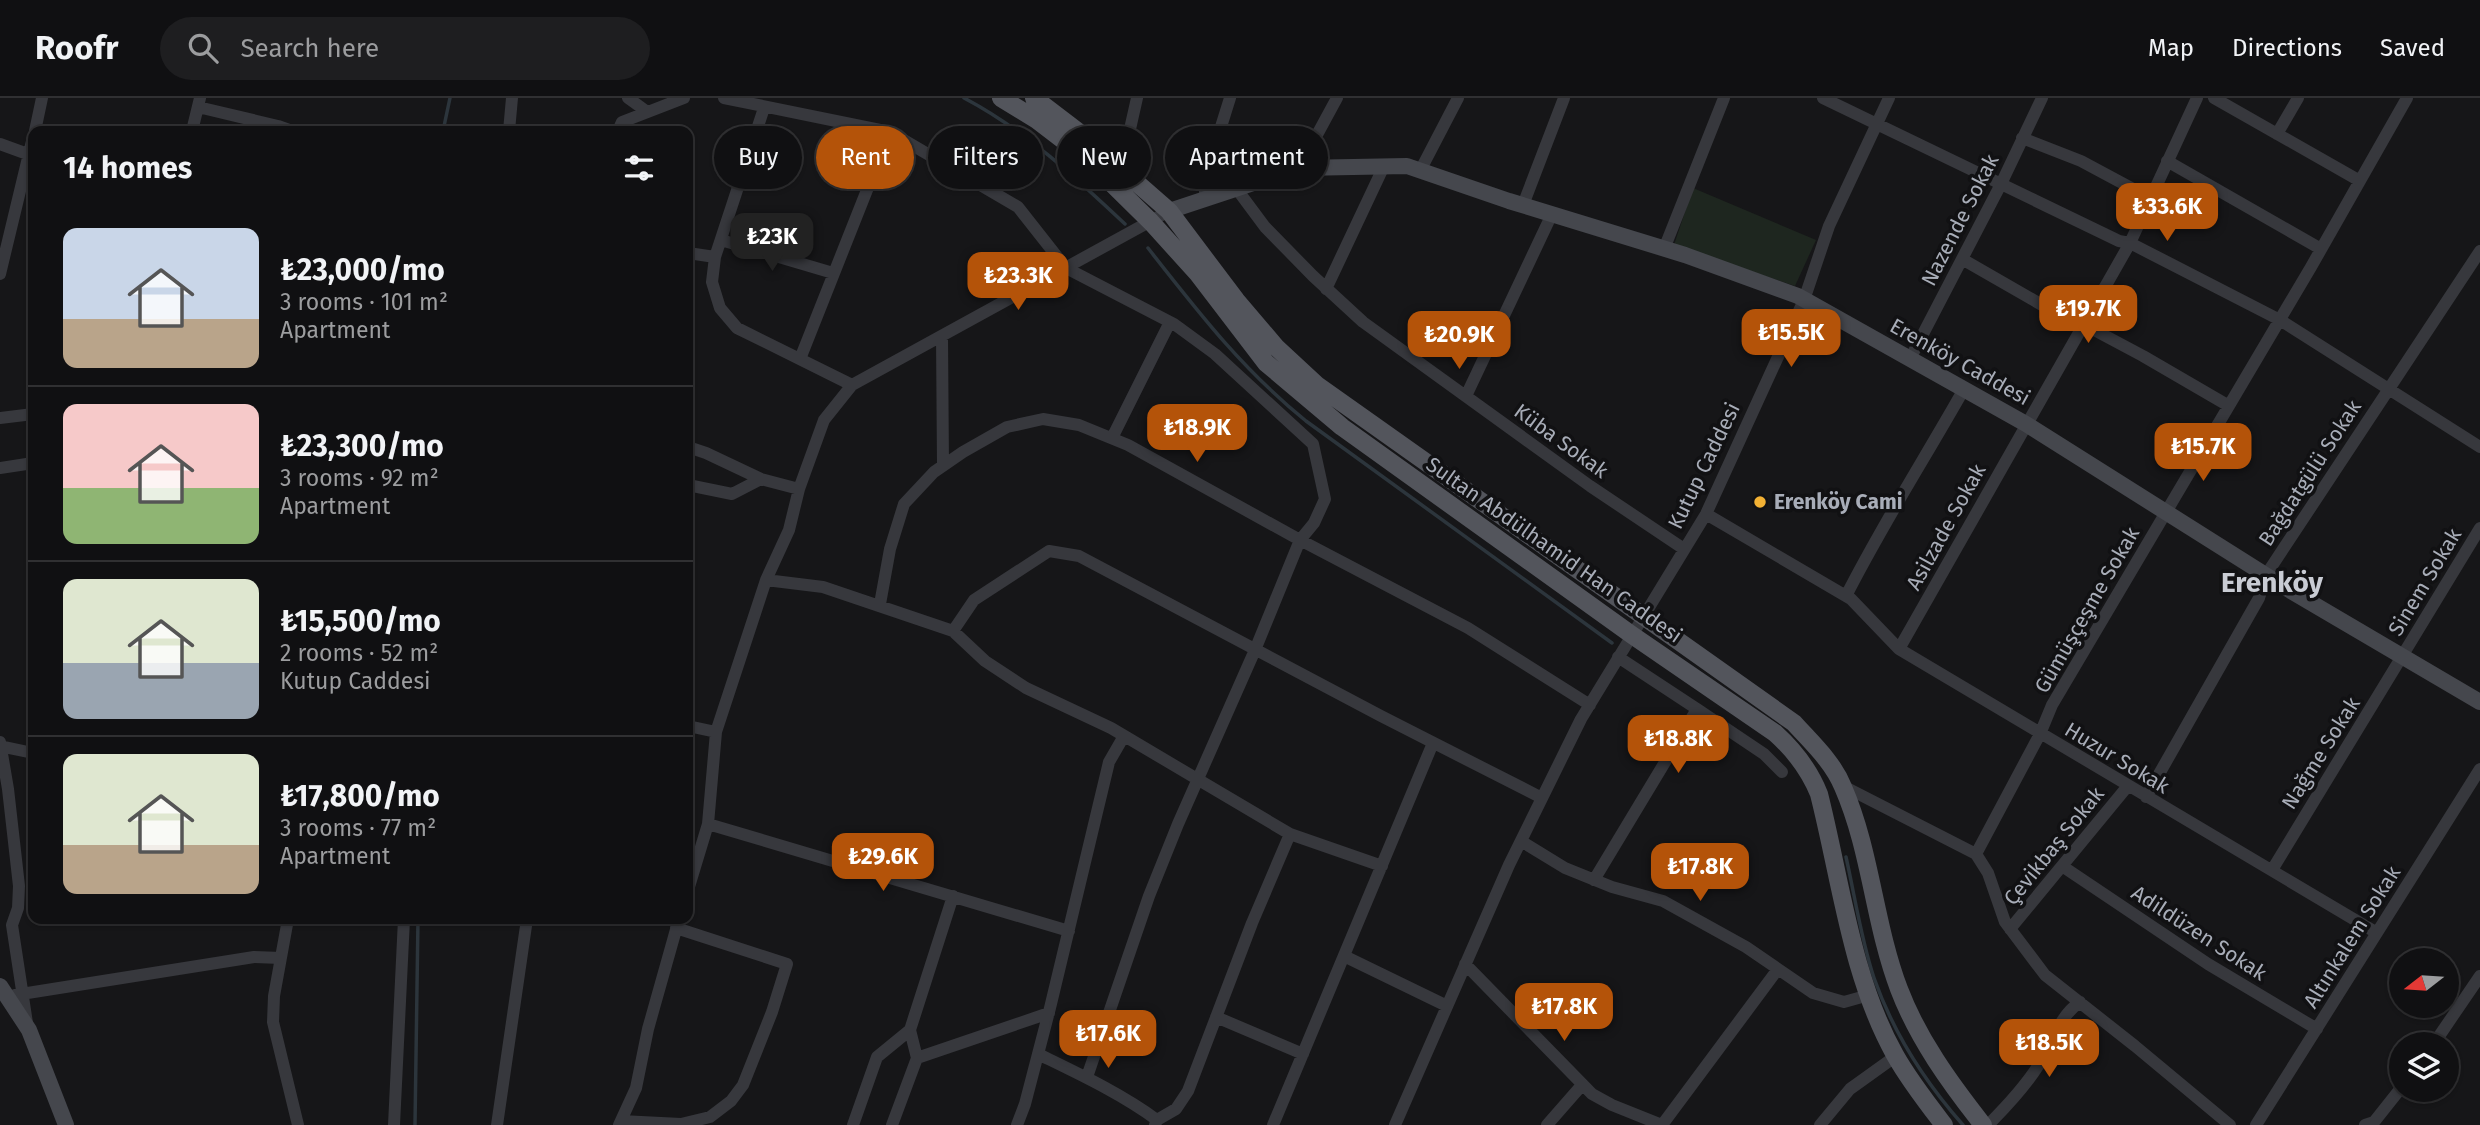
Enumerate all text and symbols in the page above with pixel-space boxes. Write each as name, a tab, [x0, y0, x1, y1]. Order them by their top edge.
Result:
search box	[160, 17, 650, 80]
text: Roofr	[35, 28, 118, 68]
icon: search	[184, 29, 222, 67]
text: Search here	[240, 33, 379, 64]
text: Map	[2148, 34, 2194, 62]
text: Directions	[2232, 34, 2342, 62]
text: Saved	[2380, 34, 2445, 62]
chip: Buy	[714, 126, 802, 189]
chip: Rent	[816, 126, 914, 189]
chip: Filters	[928, 126, 1043, 189]
chip: New	[1057, 126, 1151, 189]
chip: Apartment	[1165, 126, 1328, 189]
icon: filters	[620, 149, 658, 187]
text: 14 homes	[63, 150, 192, 186]
street label: Nazende Sokak	[1916, 150, 2004, 290]
pin: ₺33.6K	[2110, 184, 2224, 243]
text: ₺33.6K	[2132, 192, 2202, 220]
pin: ₺23K	[731, 214, 813, 273]
text: ₺23K	[746, 222, 798, 250]
text: ₺23,000/mo	[280, 252, 445, 288]
pin: ₺23.3K	[961, 252, 1075, 312]
icon: home	[119, 256, 203, 340]
text: ₺23.3K	[983, 261, 1053, 289]
pin: ₺19.7K	[2031, 286, 2145, 345]
text: 3 rooms · 101 m²	[280, 288, 448, 316]
text: ₺19.7K	[2055, 294, 2121, 322]
pin: ₺15.5K	[1734, 310, 1848, 369]
pin: ₺20.9K	[1402, 312, 1516, 371]
street label: Erenköy Caddesi	[1885, 313, 2035, 411]
text: Apartment	[280, 316, 390, 344]
text: ₺15.5K	[1758, 318, 1824, 346]
text: ₺20.9K	[1424, 320, 1494, 348]
street label: Bağdatgülü Sokak	[2253, 395, 2367, 551]
street label: Küba Sokak	[1509, 398, 1613, 484]
street label: Kutup Caddesi	[1662, 399, 1746, 533]
pin: ₺18.9K	[1140, 404, 1254, 464]
text: ₺18.9K	[1163, 413, 1231, 441]
pin: ₺15.7K	[2146, 424, 2260, 483]
text: ₺23,300/mo	[280, 428, 444, 464]
icon: home	[119, 432, 203, 516]
text: ₺15.7K	[2170, 432, 2236, 460]
street label: Sultan Abdülhamid Han Caddesi	[1421, 451, 1687, 649]
street label: Asilzade Sokak	[1901, 459, 1991, 595]
text: 3 rooms · 92 m²	[280, 464, 439, 492]
place label: Erenköy Cami	[1774, 489, 1903, 515]
text: Apartment	[280, 492, 390, 520]
marker: Erenköy Cami	[1752, 494, 1768, 510]
street label: Gümüşçeşme Sokak	[2029, 522, 2145, 698]
street label: Sinem Sokak	[2383, 523, 2467, 641]
district label: Erenköy	[2221, 566, 2324, 599]
text: ₺15,500/mo	[280, 603, 441, 639]
icon: home	[119, 607, 203, 691]
text: 2 rooms · 52 m²	[280, 639, 438, 667]
text: Kutup Caddesi	[280, 667, 431, 695]
street label: Nağme Sokak	[2276, 692, 2366, 814]
pin: ₺18.8K	[1621, 716, 1735, 775]
street label: Huzur Sokak	[2060, 717, 2174, 800]
text: ₺18.8K	[1644, 724, 1712, 752]
text: ₺17,800/mo	[280, 778, 440, 814]
street label: Çevikbaş Sokak	[1998, 781, 2110, 910]
icon: home	[119, 782, 203, 866]
text: 3 rooms · 77 m²	[280, 814, 436, 842]
pin: ₺29.6K	[826, 834, 940, 893]
text: Apartment	[280, 842, 390, 870]
text: ₺29.6K	[848, 842, 918, 870]
pin: ₺17.8K	[1643, 844, 1757, 903]
text: ₺17.8K	[1667, 852, 1733, 880]
street label: Altınkalem Sokak	[2298, 861, 2406, 1013]
street label: Adildüzen Sokak	[2126, 880, 2272, 987]
north arrow	[2389, 948, 2459, 1018]
map controls	[2389, 948, 2459, 1102]
pin: ₺17.8K	[1507, 984, 1621, 1043]
text: ₺17.8K	[1531, 992, 1597, 1020]
pin: ₺17.6K	[1051, 1010, 1165, 1070]
text: ₺17.6K	[1075, 1019, 1141, 1047]
pin: ₺18.5K	[1992, 1020, 2106, 1079]
text: ₺18.5K	[2015, 1028, 2083, 1056]
button: layers	[2389, 1032, 2459, 1102]

